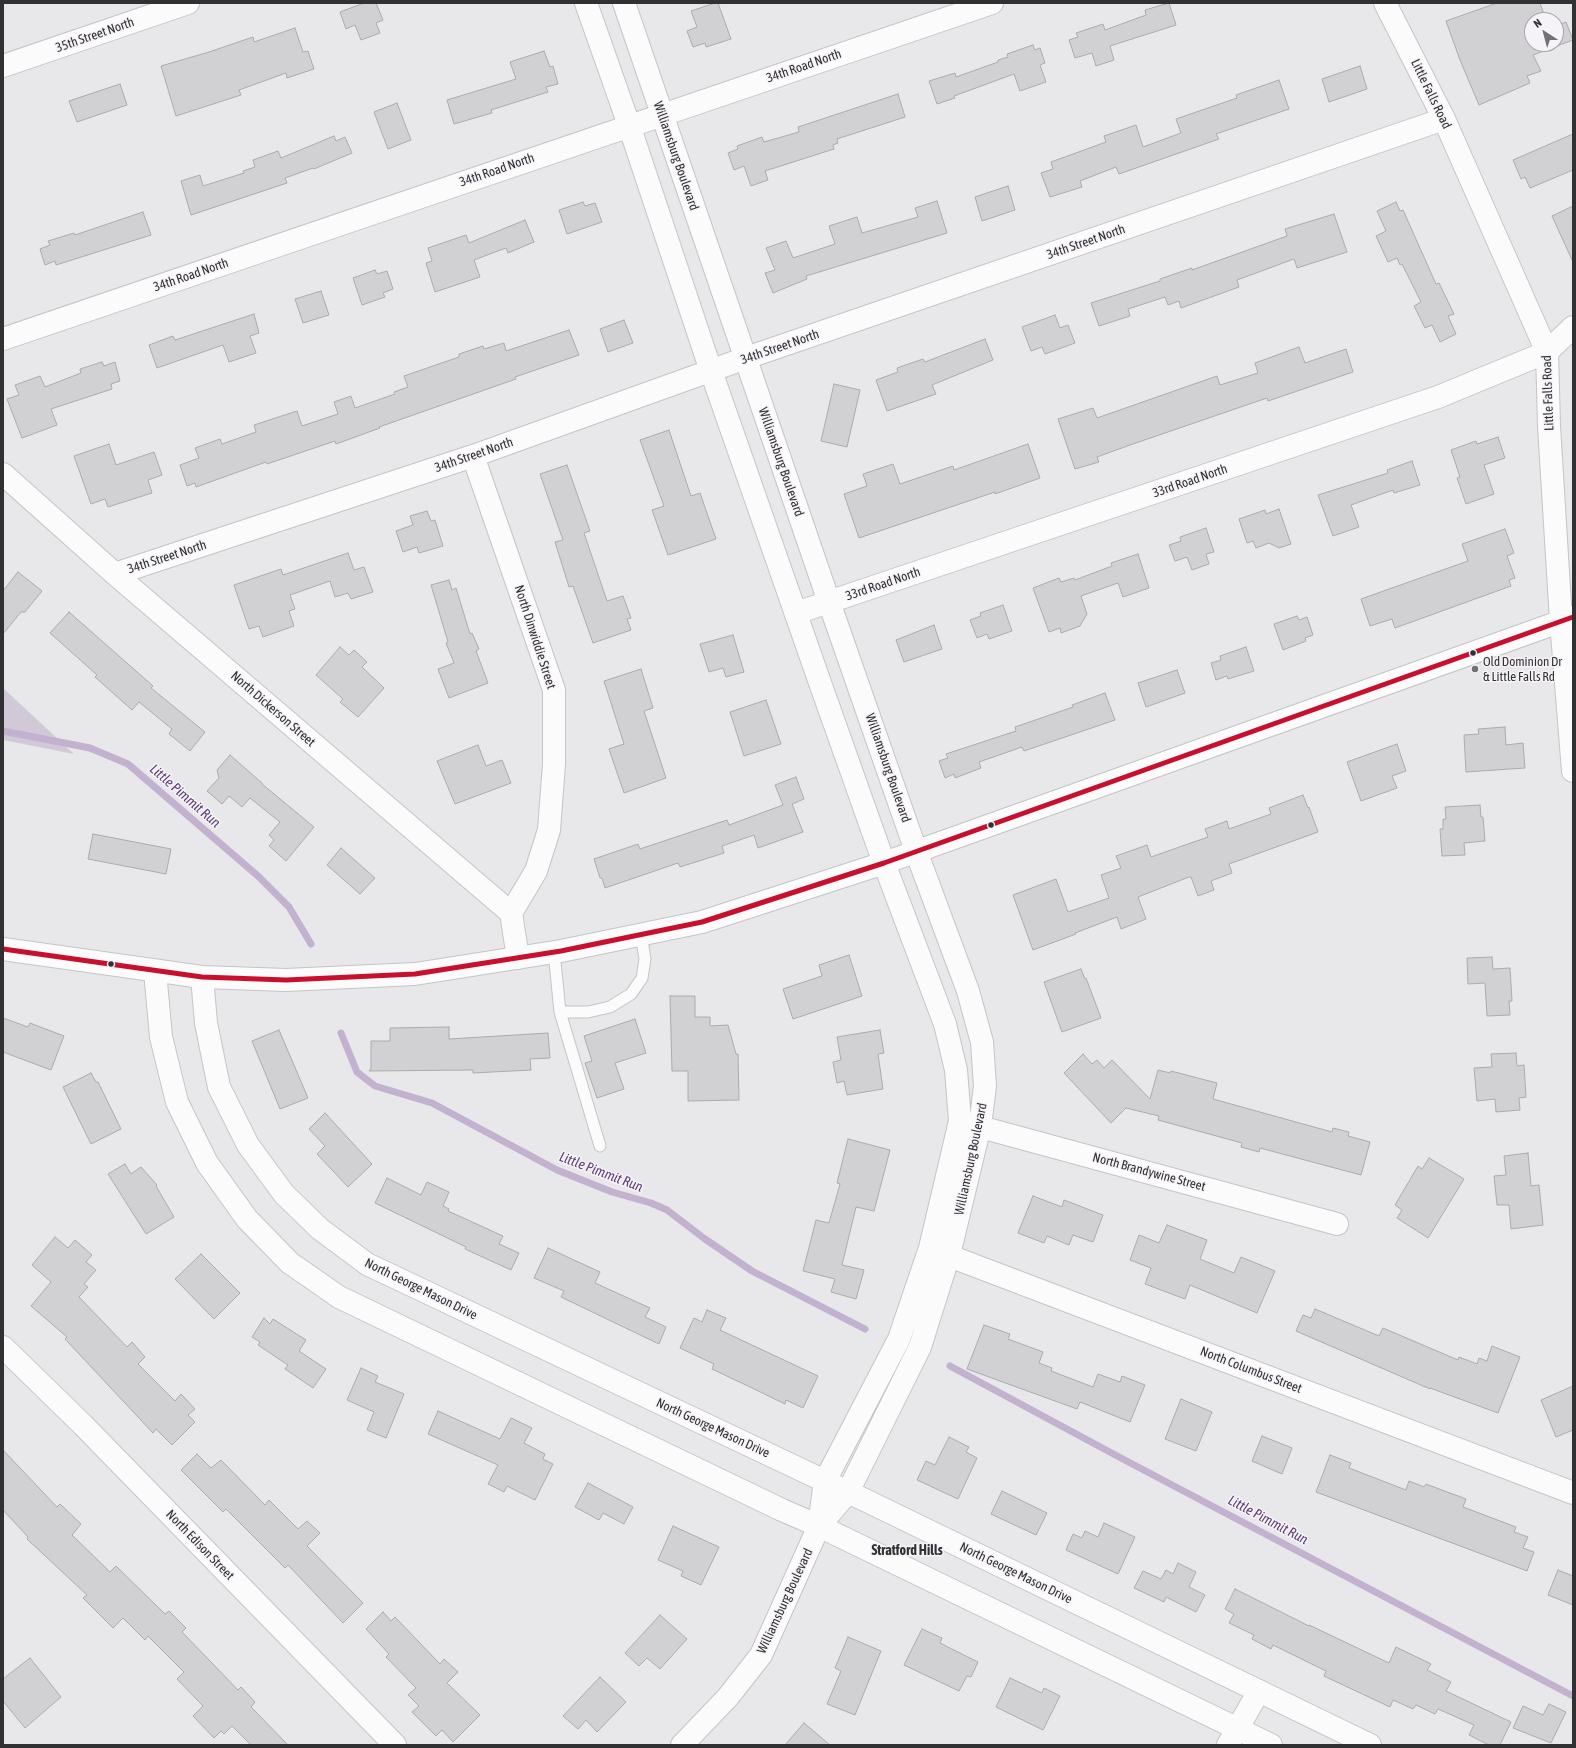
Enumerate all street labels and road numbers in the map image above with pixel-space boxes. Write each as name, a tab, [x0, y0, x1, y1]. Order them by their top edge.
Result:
street label: 35th Street North	[54, 14, 136, 56]
street label: 34th Road North	[764, 46, 844, 86]
street label: Little Falls Road	[1407, 57, 1455, 131]
street label: Williamsburg Boulevard	[650, 99, 702, 213]
street label: 34th Road North	[457, 150, 537, 190]
street label: 34th Street North	[1045, 221, 1127, 263]
street label: 34th Road North	[151, 255, 231, 295]
street label: 34th Street North	[739, 326, 821, 368]
street label: Little Falls Road	[1539, 355, 1557, 431]
street label: Williamsburg Boulevard	[755, 405, 807, 519]
street label: 34th Street North	[433, 434, 515, 476]
street label: 33rd Road North	[1151, 461, 1229, 501]
street label: 34th Street North	[126, 537, 208, 577]
street label: 33rd Road North	[844, 564, 922, 604]
street label: North Dinwiddie Street	[511, 583, 559, 691]
street label: North Dickerson Street	[228, 668, 318, 750]
street label: Williamsburg Boulevard	[862, 711, 914, 825]
street label: Williamsburg Boulevard	[951, 1101, 991, 1217]
street label: North Brandywine Street	[1091, 1149, 1207, 1195]
street label: North George Mason Drive	[362, 1255, 480, 1323]
street label: North Columbus Street	[1198, 1343, 1304, 1397]
street label: North George Mason Drive	[654, 1395, 772, 1461]
street label: North Edison Street	[163, 1507, 237, 1583]
street label: North George Mason Drive	[957, 1539, 1075, 1607]
street label: Williamsburg Boulevard	[754, 1546, 816, 1656]

